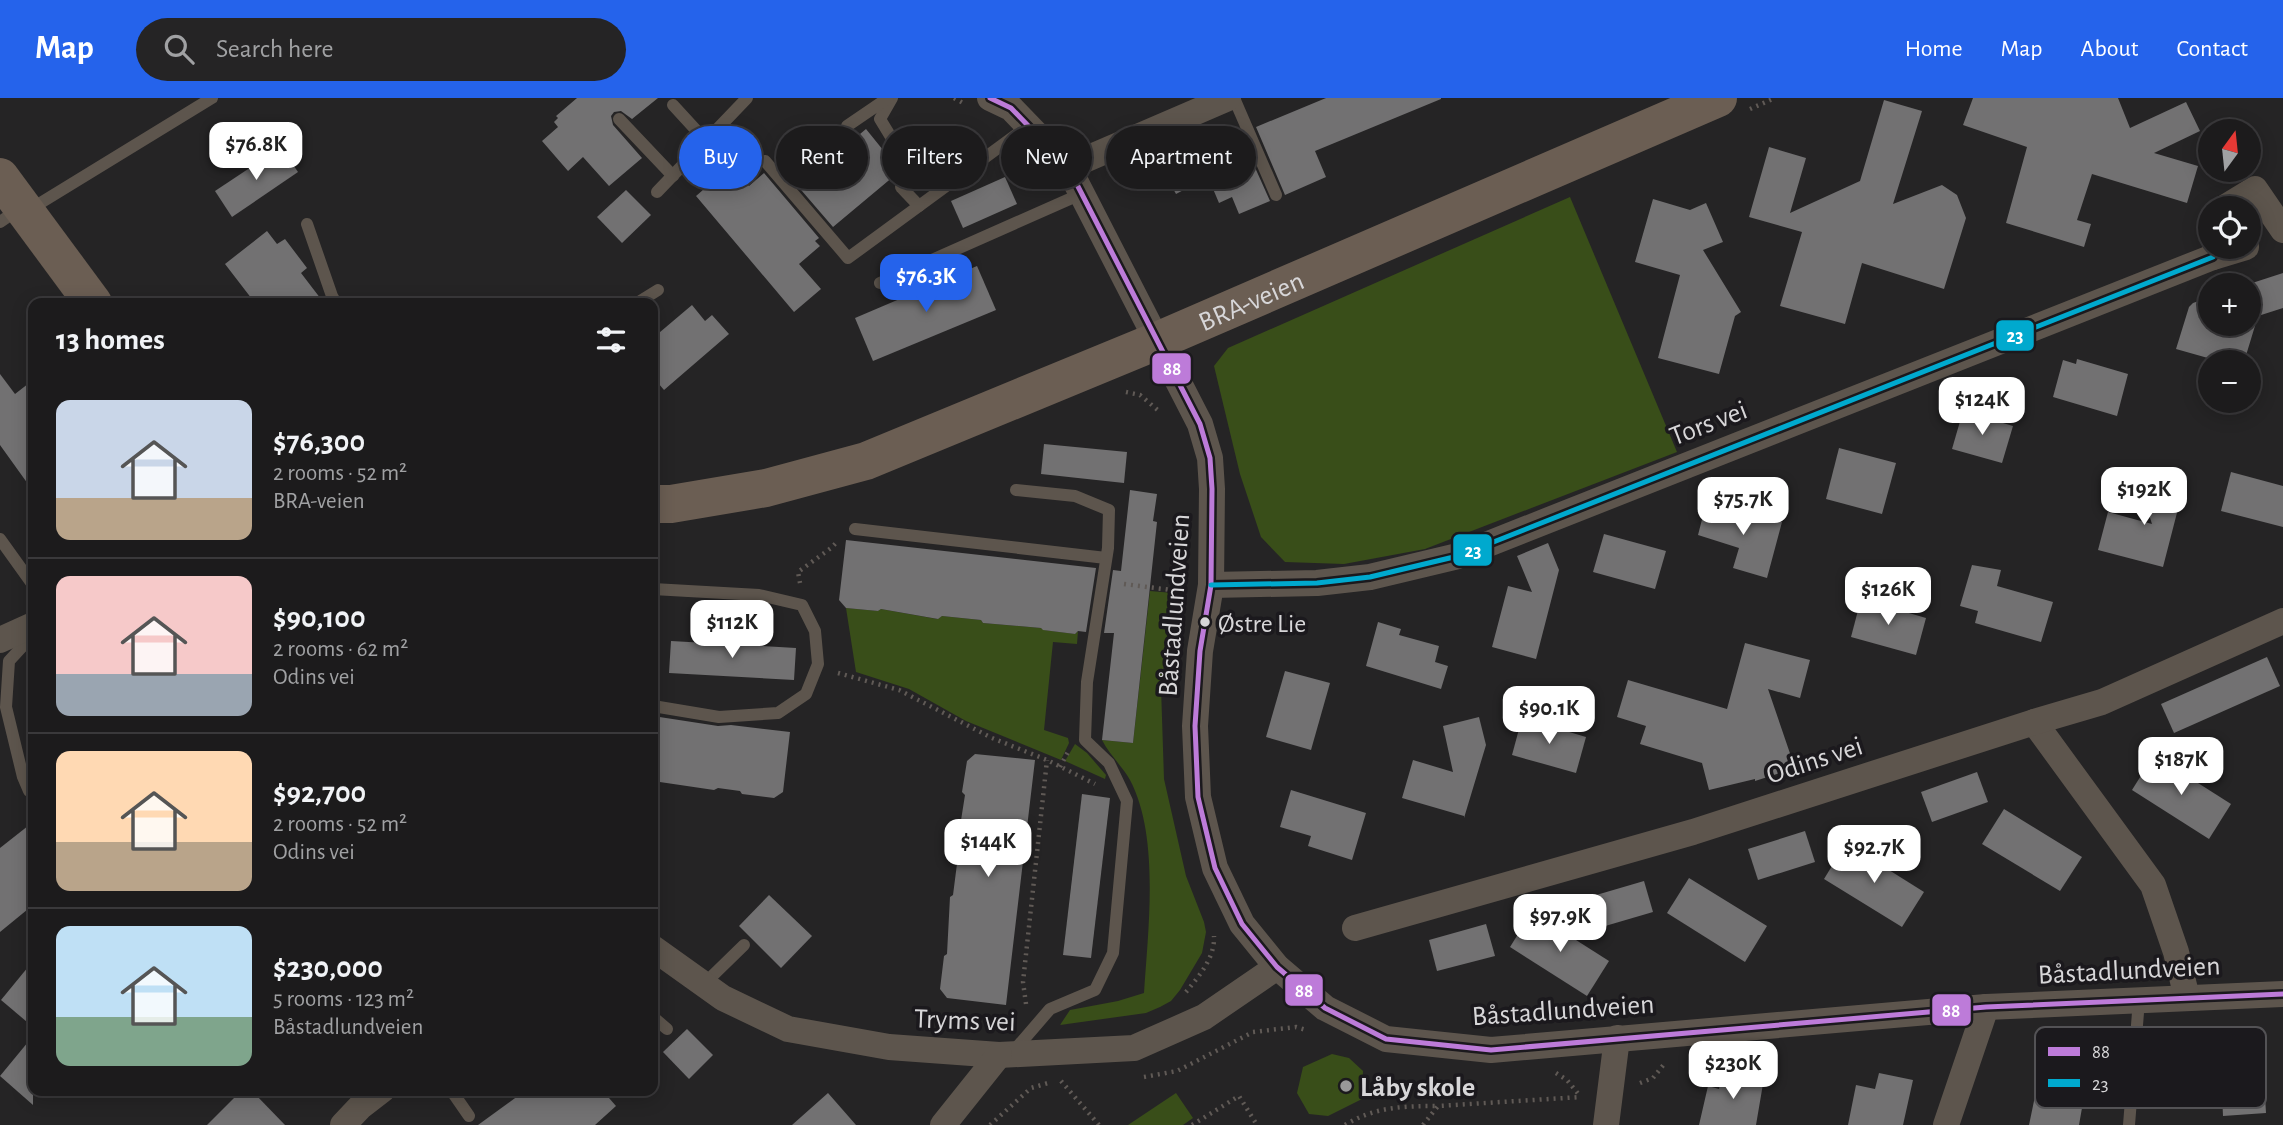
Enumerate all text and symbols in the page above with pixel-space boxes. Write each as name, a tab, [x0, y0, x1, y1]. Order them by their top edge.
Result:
search box	[136, 18, 626, 81]
icon: search	[160, 30, 198, 68]
text: Map	[35, 32, 94, 65]
text: Search here	[216, 36, 334, 62]
text: Home	[1905, 37, 1963, 61]
text: Map	[2001, 37, 2043, 61]
text: About	[2081, 37, 2138, 61]
text: Contact	[2176, 37, 2248, 61]
north arrow	[2198, 119, 2261, 182]
map controls	[2198, 119, 2261, 413]
pin: $76.8K	[199, 122, 313, 182]
chip: Buy	[679, 126, 762, 189]
chip: Rent	[776, 126, 868, 189]
chip: Filters	[882, 126, 987, 189]
chip: New	[1001, 126, 1092, 189]
chip: Apartment	[1106, 126, 1256, 189]
text: $76.8K	[225, 133, 287, 156]
button: locate	[2198, 196, 2261, 259]
pin: $76.3K	[869, 254, 983, 314]
text: $76.3K	[896, 265, 956, 288]
street label: BRA-veien	[1195, 267, 1308, 337]
button: +	[2198, 273, 2261, 336]
line badge: 23	[1995, 319, 2035, 352]
icon: filters	[592, 321, 630, 359]
text: 13 homes	[56, 325, 165, 355]
text: 23	[2006, 327, 2024, 346]
button: −	[2198, 350, 2261, 413]
line badge: 88	[1151, 352, 1192, 385]
text: 88	[1163, 360, 1181, 379]
pin: $124K	[1933, 378, 2031, 437]
text: $124K	[1955, 388, 2009, 411]
street label: Tors vei	[1666, 396, 1751, 451]
text: $76,300	[273, 427, 365, 457]
icon: home	[112, 428, 196, 512]
text: 2 rooms · 52 m²	[273, 462, 407, 485]
pin: $192K	[2095, 468, 2193, 527]
pin: $75.7K	[1686, 478, 1800, 537]
text: $192K	[2117, 478, 2171, 501]
text: $75.7K	[1714, 488, 1772, 511]
text: BRA-veien	[273, 490, 365, 513]
street label: Båstadlundveien	[1155, 513, 1195, 697]
line badge: 23	[1452, 533, 1493, 567]
text: 23	[1464, 542, 1482, 561]
pin: $126K	[1839, 568, 1937, 627]
text: $126K	[1861, 578, 1915, 601]
pin: $112K	[683, 601, 781, 660]
text: $90,100	[273, 603, 366, 633]
icon: home	[112, 604, 196, 688]
text: $112K	[706, 611, 758, 634]
place label: Østre Lie	[1218, 611, 1306, 637]
marker: Østre Lie	[1198, 615, 1212, 629]
text: 2 rooms · 62 m²	[273, 638, 408, 661]
text: Odins vei	[273, 666, 355, 689]
pin: $90.1K	[1492, 686, 1606, 746]
text: $90.1K	[1519, 697, 1579, 720]
street label: Odins vei	[1763, 732, 1866, 790]
pin: $187K	[2132, 738, 2230, 797]
text: $187K	[2154, 748, 2208, 771]
text: $92,700	[273, 778, 366, 808]
icon: home	[112, 779, 196, 863]
text: 2 rooms · 52 m²	[273, 813, 407, 836]
pin: $144K	[939, 820, 1037, 879]
pin: $92.7K	[1817, 826, 1931, 885]
text: $144K	[960, 830, 1016, 853]
text: $92.7K	[1844, 836, 1904, 859]
text: Odins vei	[273, 841, 355, 864]
pin: $97.9K	[1503, 894, 1617, 954]
text: $97.9K	[1529, 905, 1591, 928]
street label: Båstadlundveien	[2037, 952, 2221, 990]
text: $230,000	[273, 953, 383, 983]
icon: home	[112, 954, 196, 1038]
line badge: 88	[1284, 973, 1324, 1007]
text: 88	[1295, 982, 1313, 1001]
text: 5 rooms · 123 m²	[273, 988, 414, 1011]
street label: Båstadlundveien	[1471, 991, 1655, 1031]
line badge: 88	[1931, 993, 1972, 1027]
text: 88	[1942, 1002, 1960, 1021]
street label: Tryms vei	[914, 1005, 1016, 1037]
text: Båstadlundveien	[273, 1016, 423, 1039]
legend	[2035, 1027, 2266, 1108]
pin: $230K	[1684, 1042, 1782, 1101]
text: 88	[2092, 1043, 2110, 1062]
text: $230K	[1705, 1052, 1761, 1075]
place label: Låby skole	[1360, 1074, 1475, 1102]
text: 23	[2092, 1075, 2108, 1094]
marker: Låby skole	[1338, 1078, 1354, 1094]

